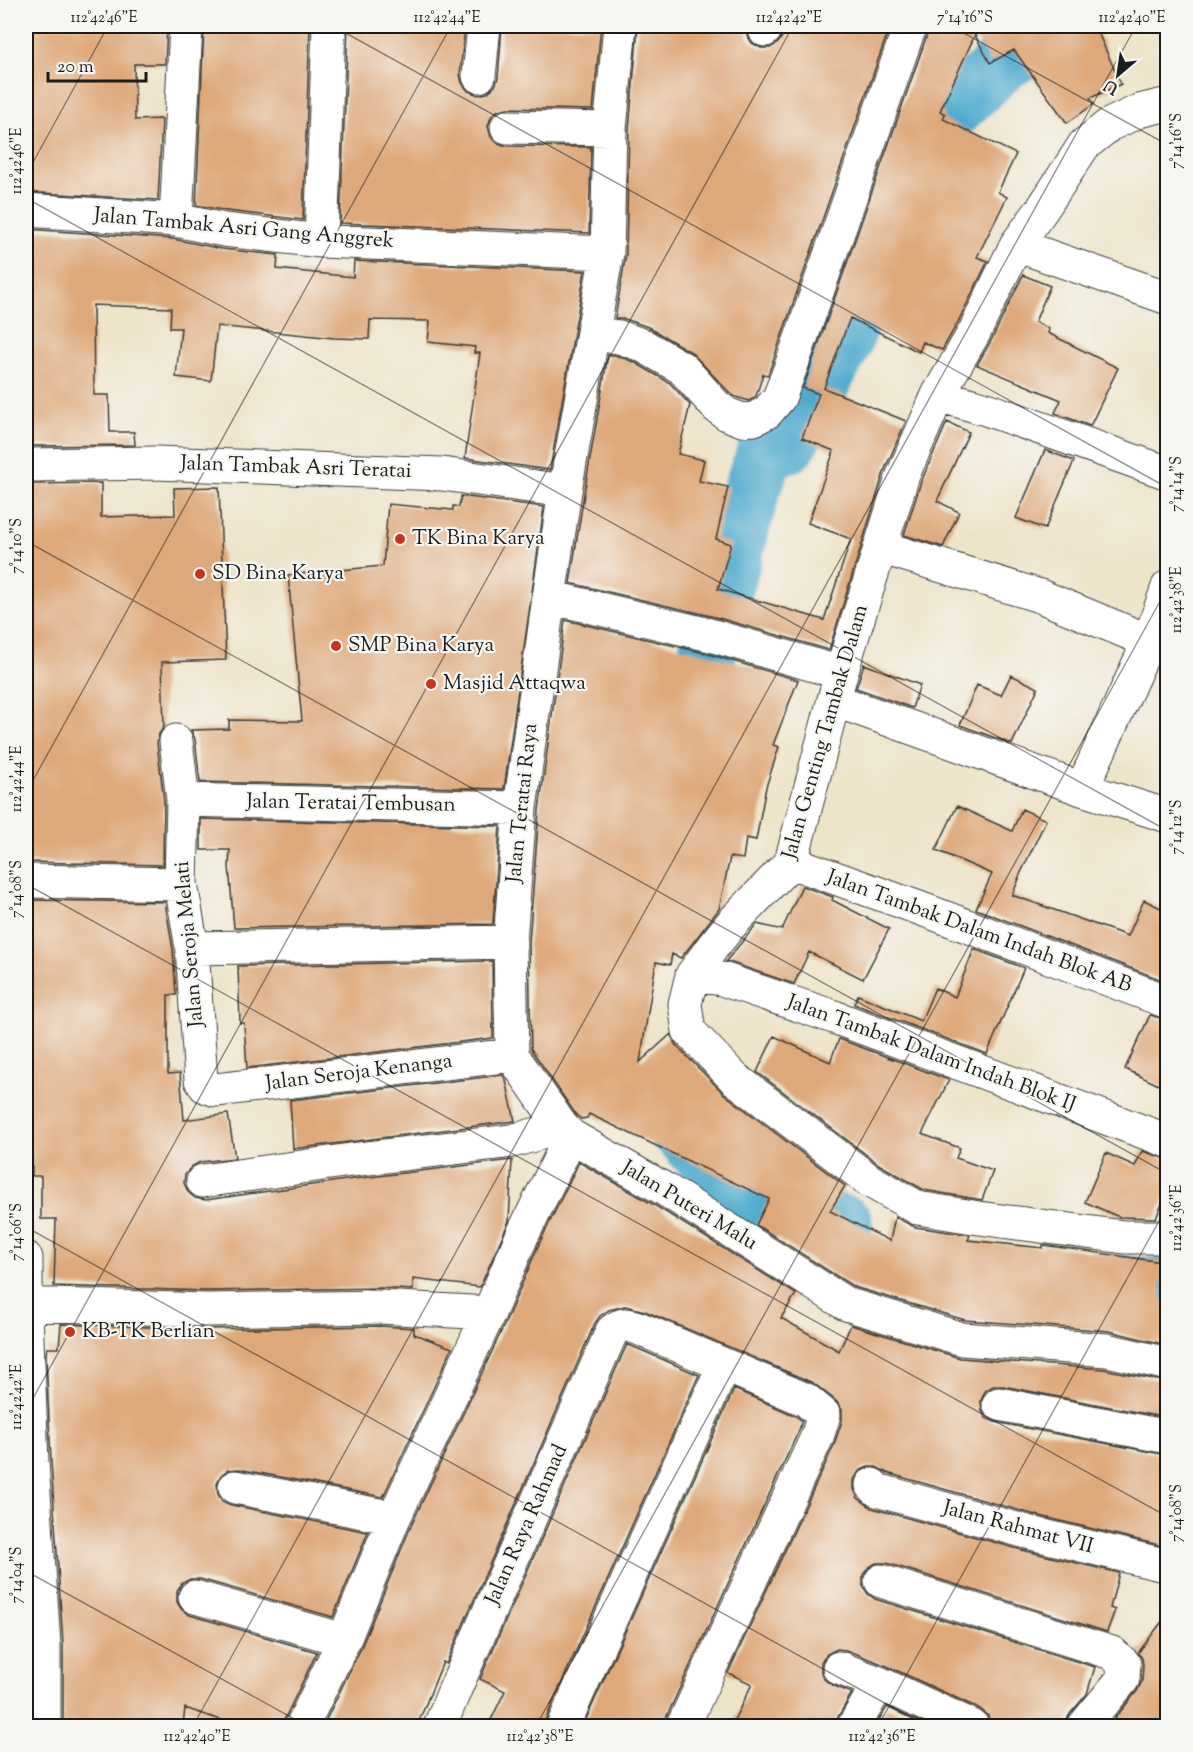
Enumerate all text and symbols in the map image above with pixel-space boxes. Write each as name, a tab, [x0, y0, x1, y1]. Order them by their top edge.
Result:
text: 112°42'46"E	[71, 8, 137, 29]
text: 112°42'44"E	[413, 8, 481, 29]
text: 112°42'42"E	[756, 8, 822, 29]
text: 7°14'16"S	[937, 8, 993, 29]
text: 112°42'40"E	[1099, 8, 1165, 29]
scale bar	[48, 45, 146, 83]
north arrow	[1088, 45, 1148, 105]
text: 20 m	[57, 55, 94, 81]
text: U	[1100, 72, 1123, 99]
text: 7°14'16"S	[1167, 113, 1188, 169]
text: 112°42'46"E	[7, 128, 28, 194]
street label: Jalan Tambak Asri Gang Anggrek	[92, 201, 396, 257]
street label: Jalan Tambak Asri Teratai	[179, 449, 412, 487]
text: 7°14'14"S	[1167, 456, 1188, 512]
text: 7°14'10"S	[7, 518, 28, 574]
place label: TK Bina Karya	[412, 524, 545, 554]
marker: TK Bina Karya	[393, 532, 407, 546]
place label: SD Bina Karya	[212, 559, 344, 589]
text: 112°42'38"E	[1167, 566, 1188, 634]
marker: SD Bina Karya	[193, 567, 207, 581]
street label: Jalan Genting Tambak Dalam	[775, 601, 877, 864]
place label: SMP Bina Karya	[348, 631, 495, 661]
marker: SMP Bina Karya	[329, 639, 343, 653]
place label: Masjid Attaqwa	[443, 669, 586, 699]
marker: Masjid Attaqwa	[424, 677, 438, 691]
street label: Jalan Teratai Raya	[500, 721, 546, 885]
text: 112°42'44"E	[7, 745, 28, 813]
street label: Jalan Teratai Tembusan	[245, 787, 456, 821]
text: 7°14'12"S	[1167, 799, 1188, 855]
text: 7°14'08"S	[7, 860, 28, 918]
street label: Jalan Seroja Melati	[168, 860, 212, 1029]
street label: Jalan Tambak Dalam Indah Blok AB	[821, 862, 1136, 1001]
street label: Jalan Tambak Dalam Indah Blok IJ	[782, 987, 1080, 1120]
street label: Jalan Seroja Kenanga	[263, 1047, 454, 1099]
street label: Jalan Puteri Malu	[614, 1153, 763, 1258]
text: 112°42'36"E	[1167, 1185, 1188, 1251]
text: 7°14'06"S	[7, 1203, 28, 1261]
place label: KB-TK Berlian	[82, 1317, 215, 1347]
marker: KB-TK Berlian	[63, 1325, 77, 1339]
text: 112°42'42"E	[7, 1364, 28, 1430]
street label: Jalan Raya Rahmad	[478, 1440, 576, 1611]
text: 7°14'08"S	[1167, 1484, 1188, 1542]
street label: Jalan Rahmat VII	[939, 1493, 1097, 1563]
text: 7°14'04"S	[7, 1546, 28, 1604]
text: 112°42'40"E	[164, 1727, 230, 1748]
text: 112°42'38"E	[506, 1727, 574, 1748]
text: 112°42'36"E	[849, 1727, 915, 1748]

